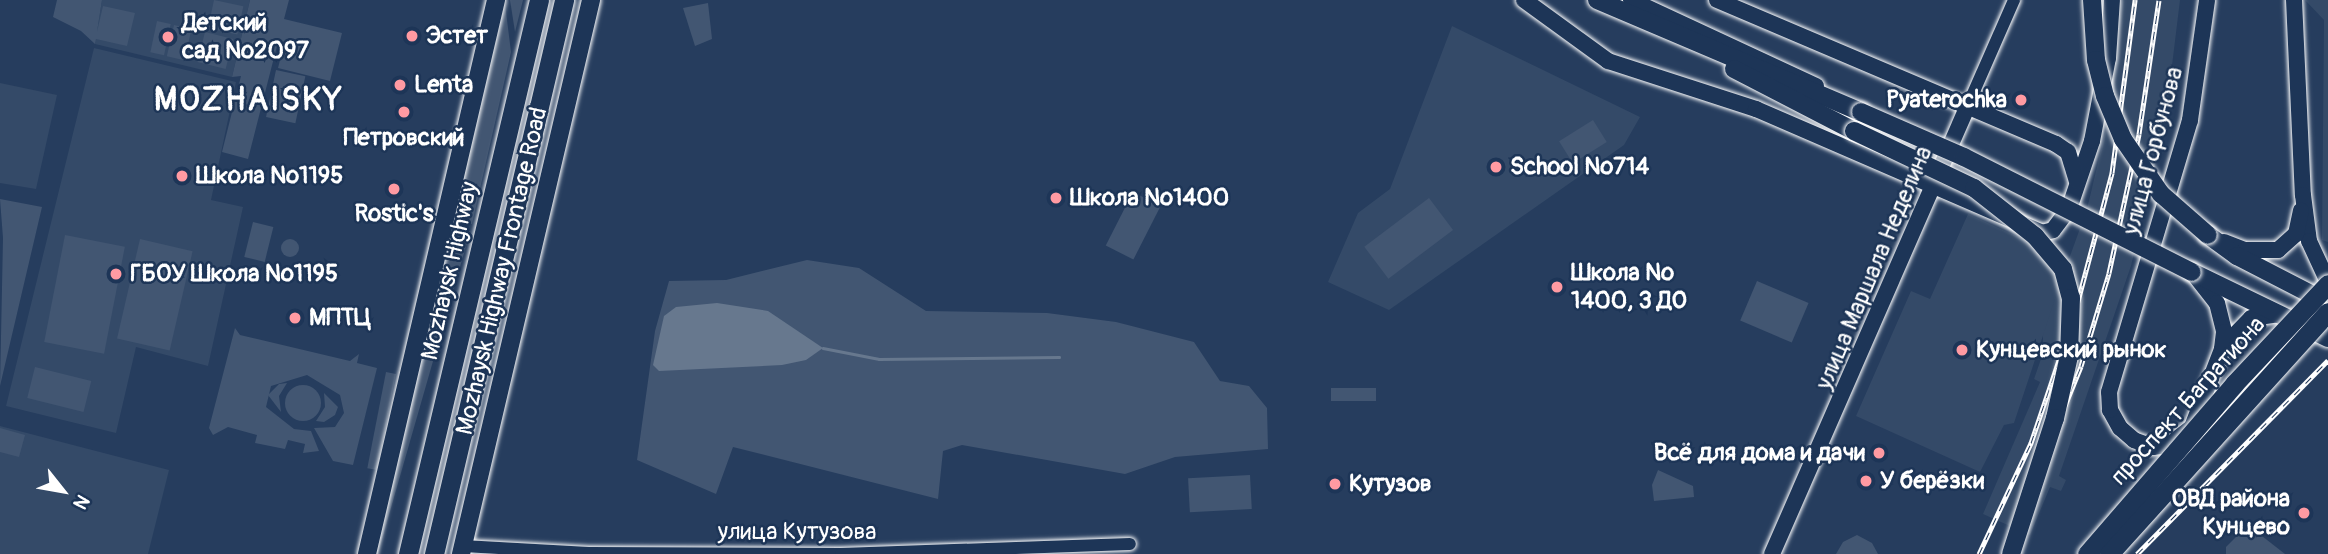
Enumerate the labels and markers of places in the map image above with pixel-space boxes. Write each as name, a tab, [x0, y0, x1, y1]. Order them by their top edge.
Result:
place label: Детский сад №2097	[182, 9, 309, 65]
place label: Эстет	[426, 22, 488, 50]
marker: Эстет	[404, 28, 420, 44]
marker: Детский сад №2097	[160, 29, 176, 45]
place label: Lenta	[414, 71, 473, 99]
marker: Lenta	[392, 77, 408, 93]
place label: Pyaterochka	[1886, 86, 2007, 114]
marker: Pyaterochka	[2013, 92, 2029, 108]
marker: Петровский	[396, 104, 412, 120]
place label: Петровский	[343, 124, 465, 152]
place label: School №714	[1510, 153, 1649, 181]
marker: School №714	[1488, 159, 1504, 175]
place label: Школа №1195	[196, 162, 343, 190]
marker: Школа №1195	[174, 168, 190, 184]
marker: Rostic's	[386, 181, 402, 197]
place label: Школа №1400	[1070, 184, 1229, 212]
marker: Школа №1400	[1048, 190, 1064, 206]
place label: Rostic's	[354, 200, 434, 228]
place label: Школа № 1400, 3 ДО	[1571, 259, 1687, 315]
place label: ГБОУ Школа №1195	[130, 260, 338, 288]
marker: ГБОУ Школа №1195	[108, 266, 124, 282]
marker: Школа № 1400, 3 ДО	[1549, 279, 1565, 295]
place label: МПТЦ	[309, 304, 371, 332]
marker: МПТЦ	[287, 310, 303, 326]
place label: Кунцевский рынок	[1976, 336, 2167, 364]
marker: Кунцевский рынок	[1954, 342, 1970, 358]
place label: Всё для дома и дачи	[1654, 439, 1865, 467]
marker: Всё для дома и дачи	[1871, 445, 1887, 461]
place label: У берёзки	[1880, 467, 1984, 495]
place label: Кутузов	[1349, 470, 1432, 498]
marker: У берёзки	[1858, 473, 1874, 489]
marker: Кутузов	[1327, 476, 1343, 492]
place label: ОВД района Кунцево	[2172, 485, 2290, 541]
marker: ОВД района Кунцево	[2296, 505, 2312, 521]

